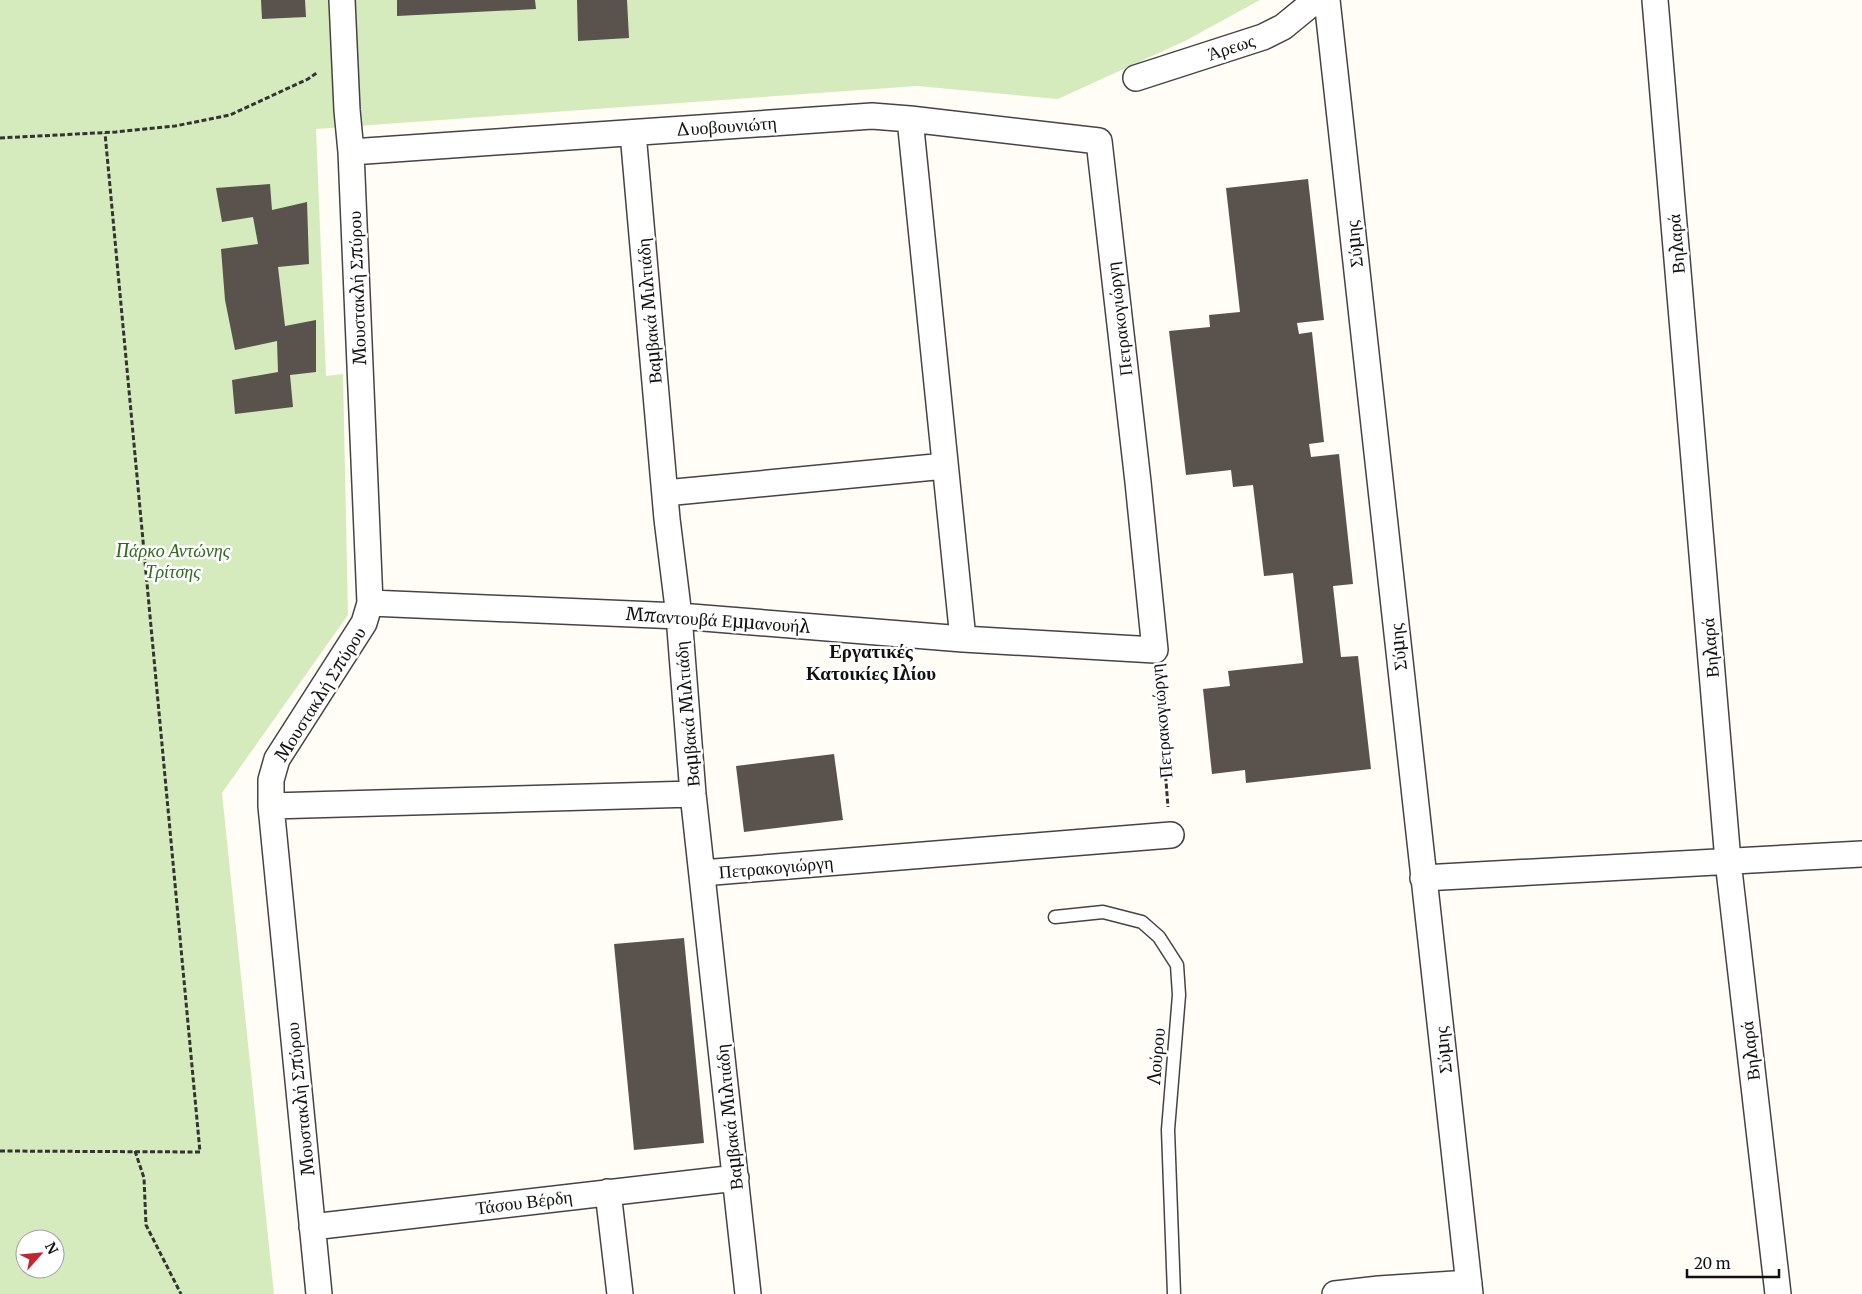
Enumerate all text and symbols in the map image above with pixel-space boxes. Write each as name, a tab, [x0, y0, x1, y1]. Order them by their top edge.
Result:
street label: Άρεως	[1204, 29, 1258, 65]
street label: Δυοβουνιώτη	[674, 111, 778, 141]
street label: Μουστακλή Σπύρου	[343, 210, 371, 365]
street label: Βηλαρά	[1662, 213, 1690, 275]
street label: Σύμης	[1340, 219, 1368, 269]
street label: Βαμβακά Μιλτιάδη	[631, 237, 667, 385]
street label: Πετρακογιώργη	[1101, 261, 1137, 377]
park label: Πάρκο Αντώνης Τρίτσης	[116, 539, 231, 583]
street label: Μπαντουβά Εμμανουήλ	[625, 602, 811, 638]
street label: Βηλαρά	[1696, 617, 1724, 679]
street label: Μουστακλή Σπύρου	[269, 622, 371, 766]
street label: Σύμης	[1384, 622, 1412, 672]
district label: Εργατικές Κατοικίες Ιλίου	[806, 639, 936, 685]
street label: Βαμβακά Μιλτιάδη	[669, 640, 705, 788]
street label: Πετρακογιώργη	[1145, 663, 1177, 779]
street label: Πετρακογιώργη	[718, 851, 834, 883]
street label: Βηλαρά	[1735, 1019, 1765, 1082]
street label: Μουστακλή Σπύρου	[280, 1021, 319, 1177]
street label: Σύμης	[1429, 1025, 1457, 1075]
street label: Λούρου	[1142, 1027, 1170, 1086]
street label: Βαμβακά Μιλτιάδη	[710, 1043, 748, 1191]
street label: Τάσου Βέρδη	[474, 1185, 574, 1219]
north arrow	[15, 1229, 65, 1279]
text: N	[41, 1239, 62, 1257]
scale bar	[1687, 1246, 1780, 1278]
text: 20 m	[1694, 1254, 1731, 1273]

